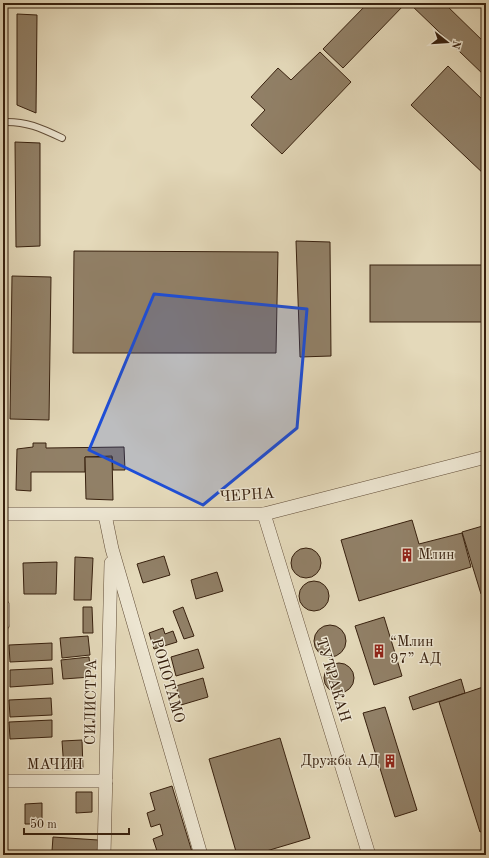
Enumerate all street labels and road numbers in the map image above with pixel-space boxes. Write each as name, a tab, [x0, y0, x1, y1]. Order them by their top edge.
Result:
street label: ЧЕРНА	[219, 487, 275, 505]
street label: ТУТРАКАН	[312, 636, 352, 724]
street label: РОПОТАМО	[148, 637, 186, 725]
street label: СИЛИСТРА	[84, 658, 100, 745]
street label: МАЧИН	[27, 758, 83, 773]

